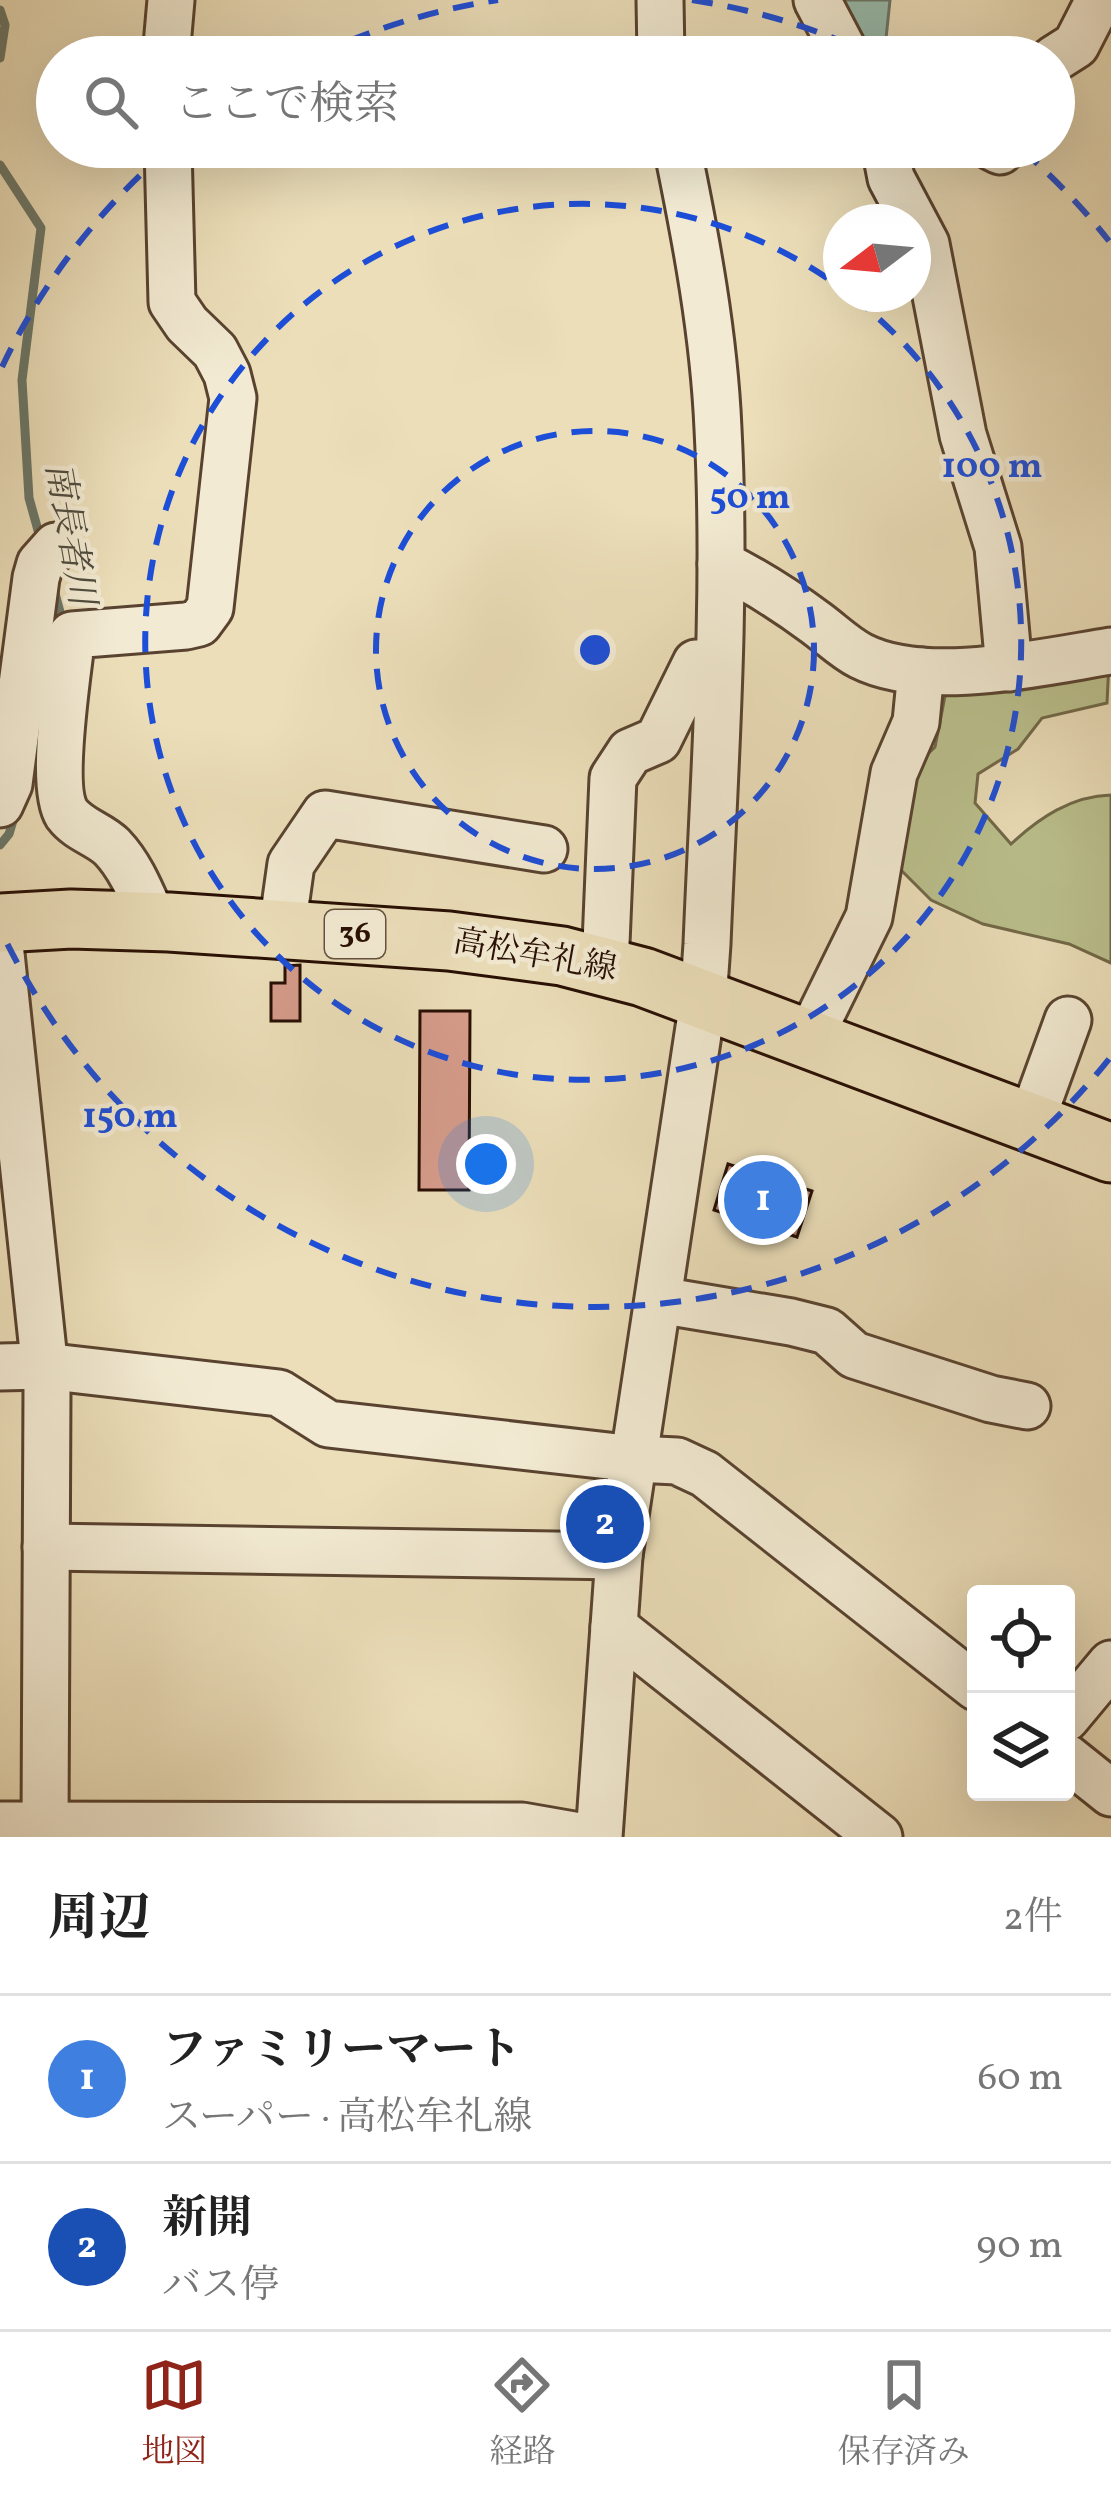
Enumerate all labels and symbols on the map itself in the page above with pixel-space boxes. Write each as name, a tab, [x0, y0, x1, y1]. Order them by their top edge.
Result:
north arrow	[823, 204, 931, 312]
text: 100 m	[941, 443, 1043, 493]
water label: 南長者川	[31, 459, 106, 613]
text: 50 m	[709, 474, 791, 524]
centre of rings	[574, 629, 616, 671]
road number: 36	[325, 910, 385, 958]
street label: 高松牟礼線	[450, 920, 620, 994]
text: 150 m	[82, 1093, 178, 1143]
your location	[456, 1134, 516, 1194]
pin: 1	[724, 1155, 802, 1245]
pin: 2	[566, 1479, 644, 1569]

